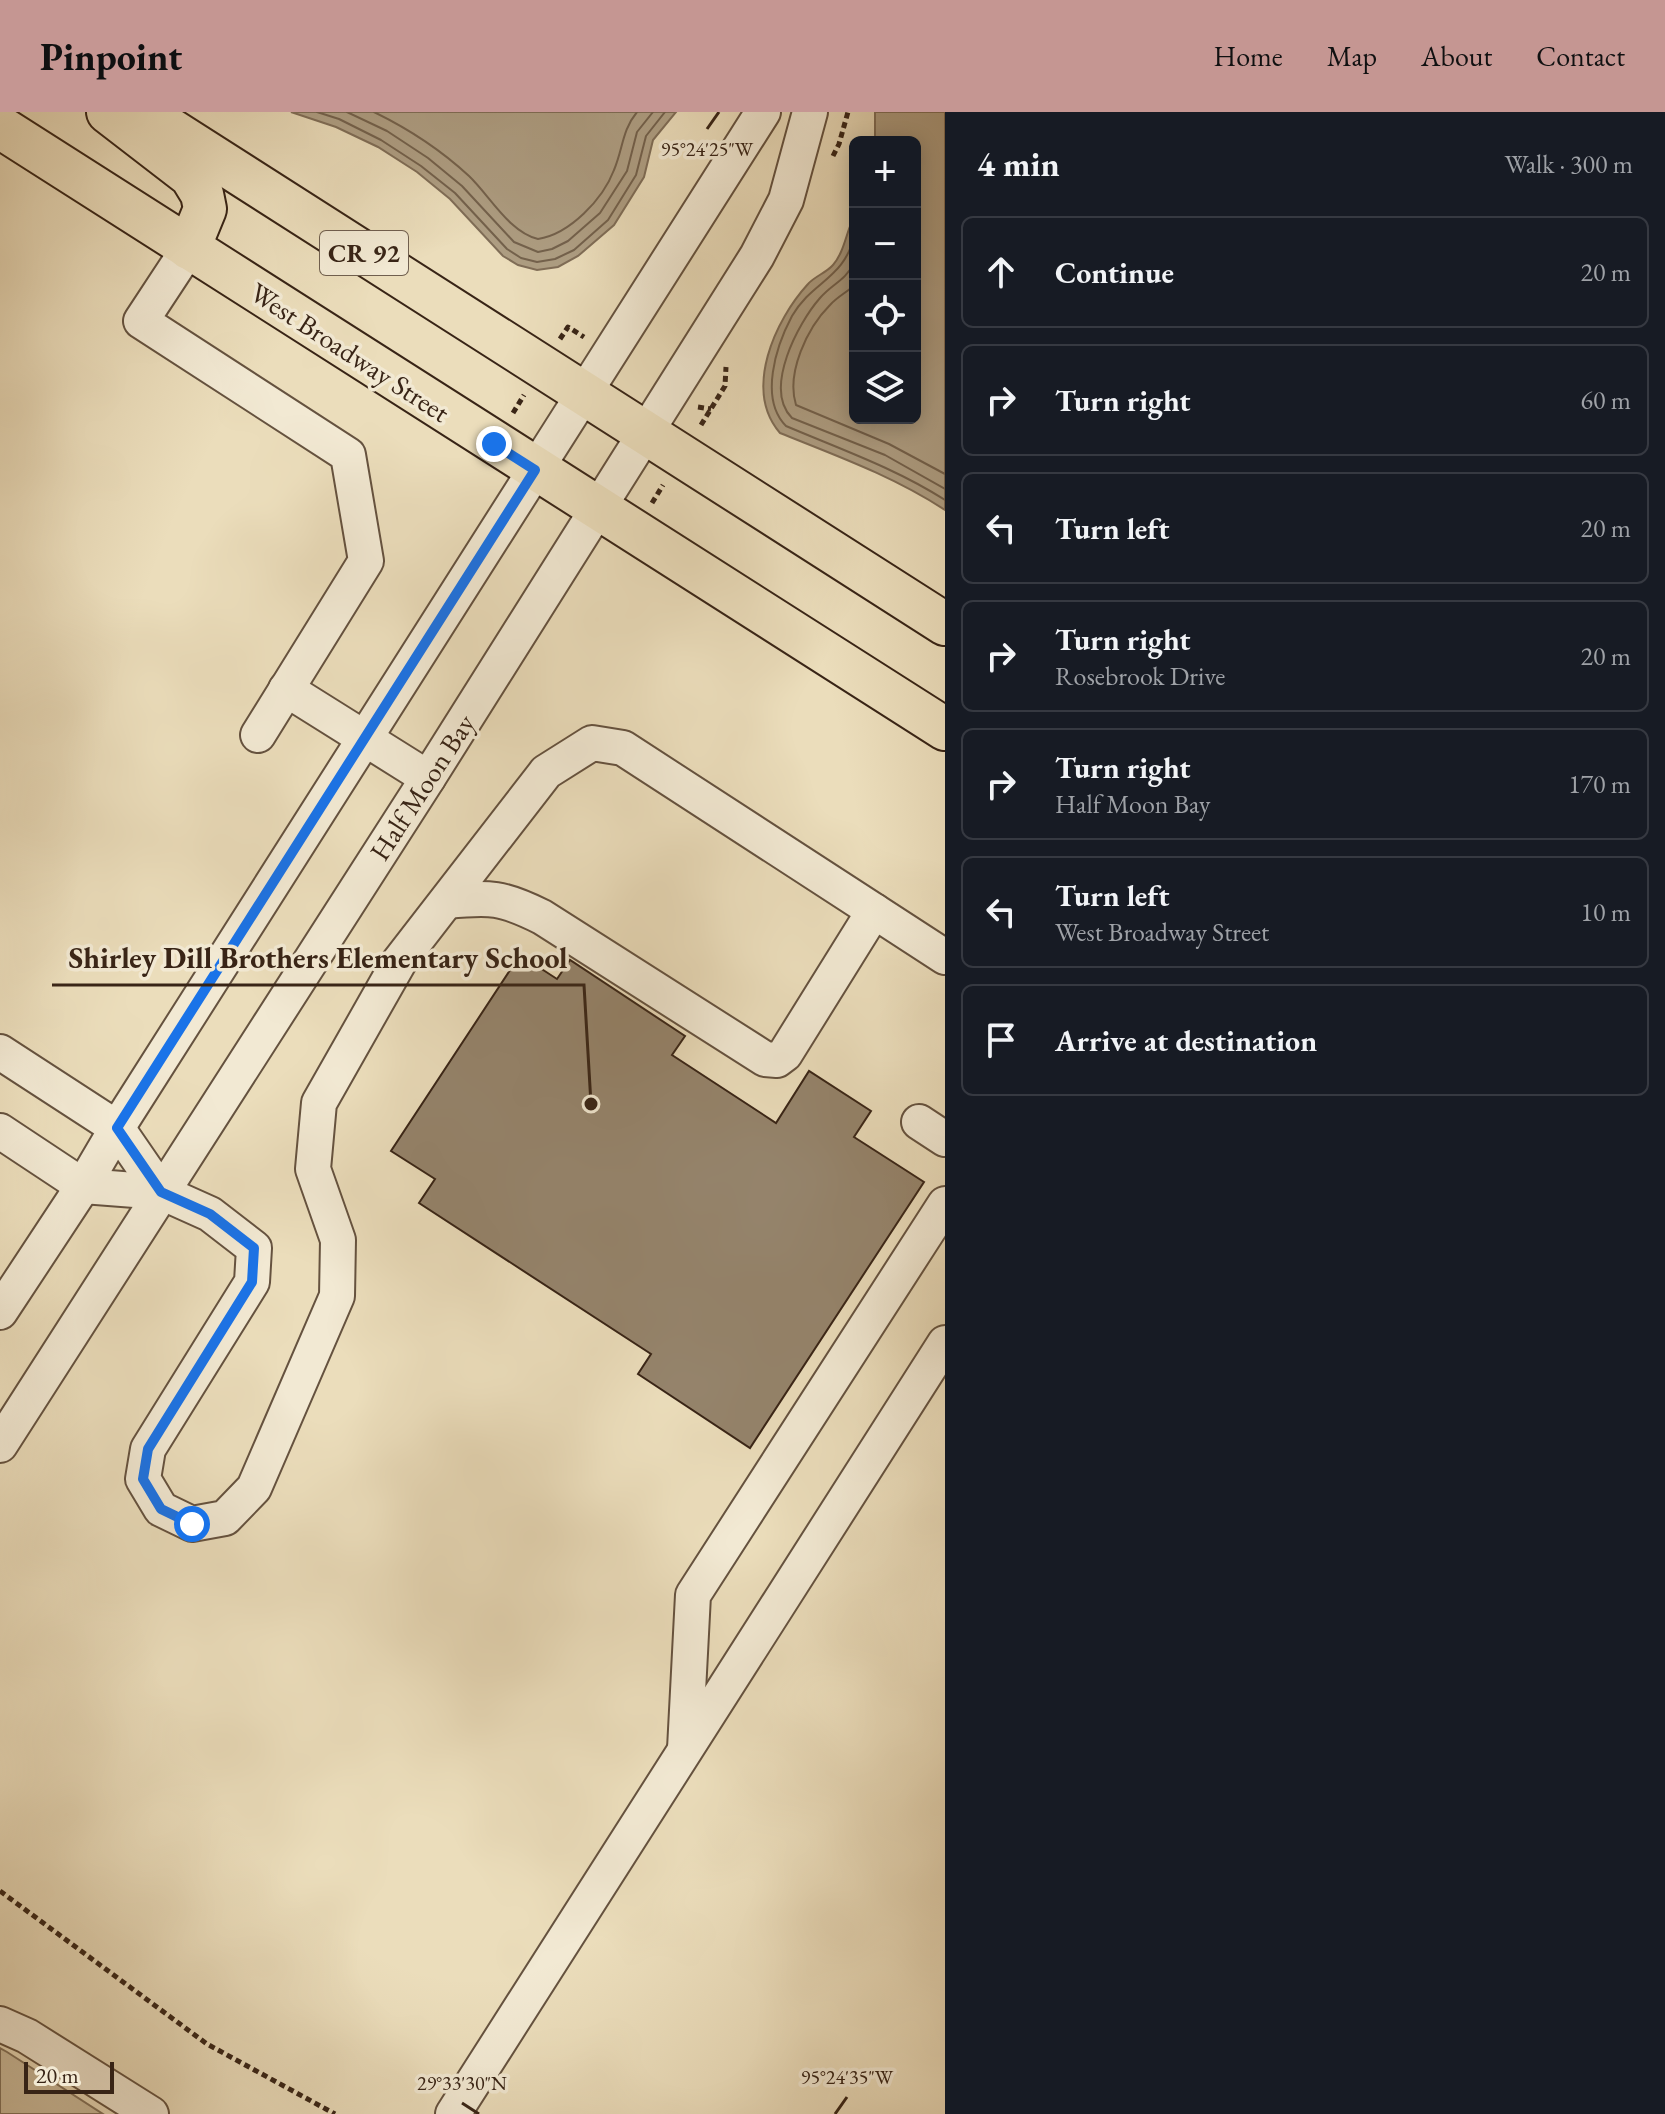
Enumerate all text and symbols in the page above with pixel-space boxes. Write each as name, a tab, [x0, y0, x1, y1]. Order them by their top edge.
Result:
text: Pinpoint	[40, 32, 182, 81]
text: Home	[1213, 38, 1283, 74]
text: Map	[1327, 38, 1377, 74]
text: About	[1421, 38, 1492, 74]
text: Contact	[1536, 38, 1625, 74]
text: 95°24'25"W	[661, 136, 754, 162]
map controls	[849, 136, 921, 424]
button: +	[849, 136, 921, 208]
text: 4 min	[977, 142, 1060, 186]
text: Walk · 300 m	[1505, 147, 1633, 181]
button: −	[849, 208, 921, 280]
road number: CR 92	[320, 231, 408, 275]
icon: ahead	[979, 250, 1023, 294]
text: Continue	[1055, 253, 1174, 292]
text: 20 m	[1581, 255, 1631, 289]
street label: West Broadway Street	[243, 274, 457, 430]
button: locate	[849, 280, 921, 352]
button: layers	[849, 352, 921, 424]
icon: right	[979, 378, 1023, 422]
text: Turn right	[1055, 381, 1191, 420]
text: 60 m	[1581, 383, 1631, 417]
route end	[476, 426, 512, 462]
icon: left	[979, 506, 1023, 550]
text: Turn left	[1055, 509, 1169, 548]
text: 20 m	[1581, 511, 1631, 545]
text: Turn right	[1055, 620, 1191, 659]
icon: right	[979, 634, 1023, 678]
text: 20 m	[1581, 639, 1631, 673]
text: Rosebrook Drive	[1055, 659, 1225, 693]
street label: Half Moon Bay	[361, 706, 483, 867]
text: Turn right	[1055, 748, 1191, 787]
icon: right	[979, 762, 1023, 806]
text: 170 m	[1568, 767, 1631, 801]
text: Half Moon Bay	[1055, 787, 1210, 821]
text: Turn left	[1055, 876, 1169, 915]
icon: left	[979, 890, 1023, 934]
text: 10 m	[1581, 895, 1631, 929]
text: West Broadway Street	[1055, 915, 1269, 949]
callout: Shirley Dill Brothers Elementary School	[52, 931, 584, 985]
text: Shirley Dill Brothers Elementary School	[68, 938, 568, 977]
icon: arrive	[979, 1018, 1023, 1062]
text: Arrive at destination	[1055, 1021, 1317, 1060]
route start	[174, 1506, 210, 1542]
scale bar	[24, 2058, 114, 2094]
text: 20 m	[36, 2061, 79, 2090]
text: 95°24'35"W	[801, 2064, 894, 2090]
text: 29°33'30"N	[417, 2070, 507, 2096]

